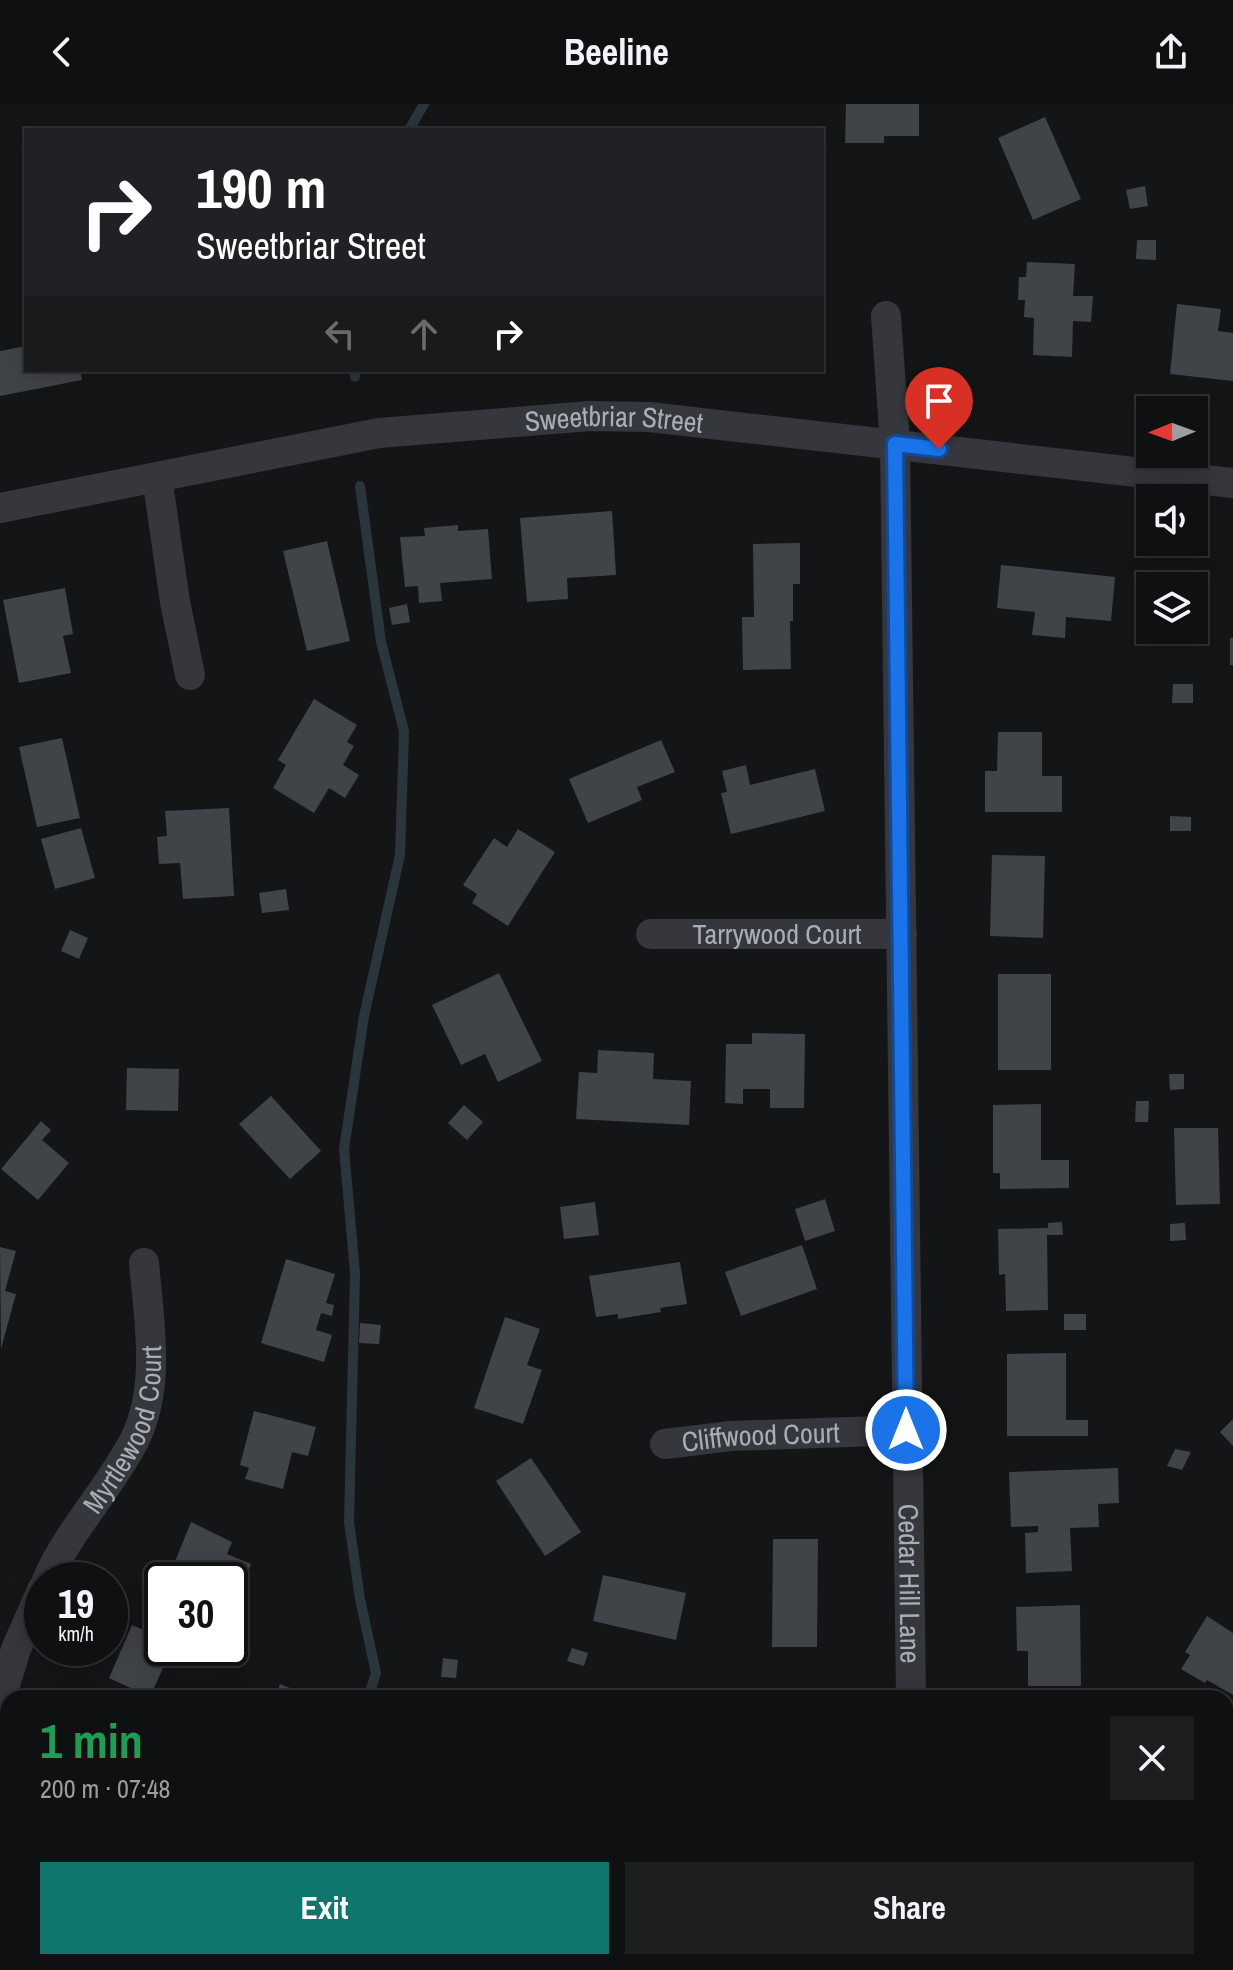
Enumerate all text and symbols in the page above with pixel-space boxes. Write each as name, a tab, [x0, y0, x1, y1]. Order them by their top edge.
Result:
text: Beeline	[564, 28, 669, 76]
icon: back	[40, 30, 84, 74]
icon: share	[1149, 30, 1193, 74]
text: 190 m	[196, 150, 326, 225]
icon: right	[64, 160, 168, 264]
text: Sweetbriar Street	[196, 222, 426, 270]
icon: left	[318, 312, 362, 356]
icon: ahead	[402, 312, 446, 356]
icon: right	[486, 312, 530, 356]
pin	[905, 367, 973, 449]
icon: arrive	[917, 379, 961, 423]
north arrow	[1136, 396, 1208, 468]
map controls	[1136, 396, 1208, 644]
street label: Sweetbriar Street	[523, 397, 705, 442]
button: sound	[1136, 484, 1208, 556]
button: layers	[1136, 572, 1208, 644]
street label: Tarrywood Court	[692, 915, 862, 953]
street label: Myrtlewood Court	[74, 1345, 170, 1521]
position arrow	[864, 1388, 948, 1472]
street label: Cliffwood Court	[680, 1413, 840, 1461]
street label: Cedar Hill Lane	[890, 1504, 930, 1664]
speed limit sign: 30	[144, 1562, 248, 1666]
text: 19	[58, 1577, 94, 1630]
text: km/h	[58, 1620, 94, 1647]
text: 1 min	[40, 1708, 143, 1773]
button: close	[1110, 1716, 1194, 1800]
text: 200 m · 07:48	[40, 1771, 170, 1806]
button: Exit	[40, 1862, 609, 1954]
button: Share	[625, 1862, 1194, 1954]

